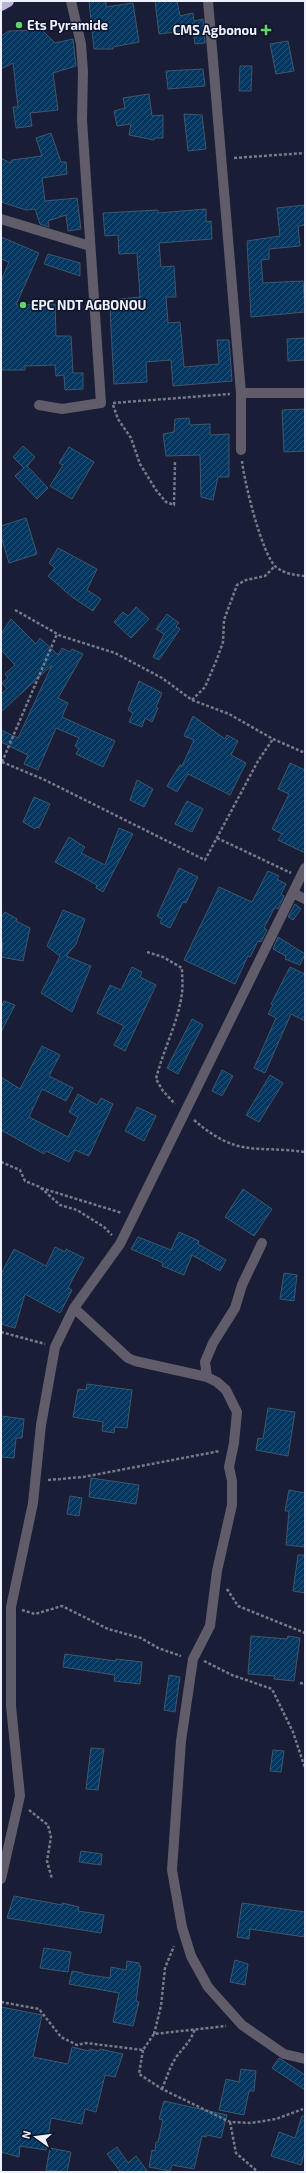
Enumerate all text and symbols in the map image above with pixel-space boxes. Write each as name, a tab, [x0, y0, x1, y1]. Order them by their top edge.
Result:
place label: Ets Pyramide	[27, 17, 108, 33]
marker: Ets Pyramide	[14, 20, 24, 30]
place label: CMS Agbonou	[173, 22, 257, 38]
marker: CMS Agbonou	[260, 24, 272, 36]
place label: EPC NDT AGBONOU	[31, 297, 147, 313]
marker: EPC NDT AGBONOU	[18, 300, 28, 310]
north arrow	[16, 2117, 56, 2157]
text: N	[19, 2129, 33, 2140]

